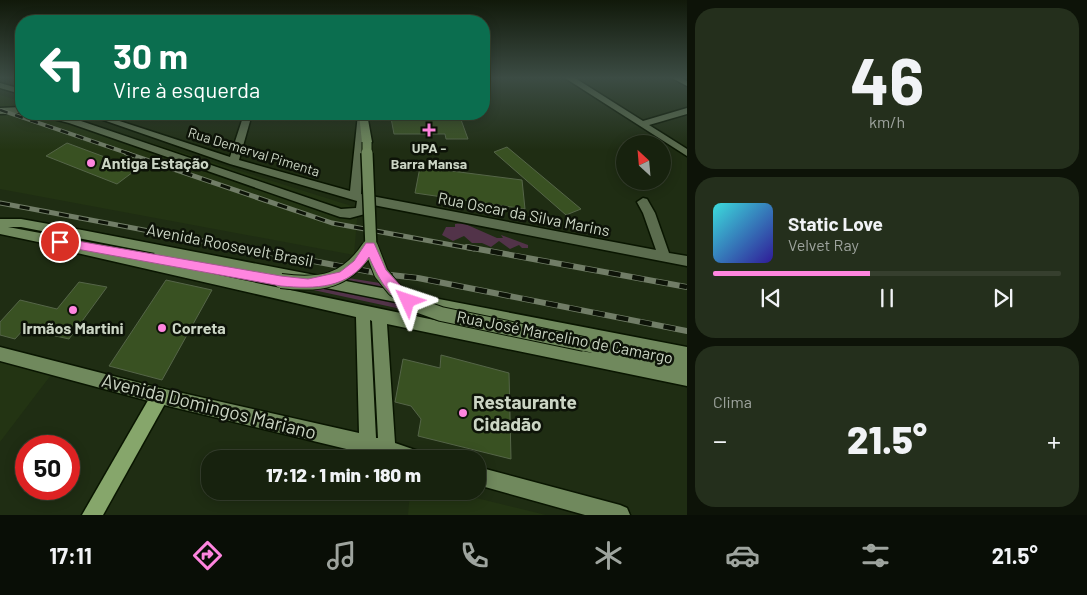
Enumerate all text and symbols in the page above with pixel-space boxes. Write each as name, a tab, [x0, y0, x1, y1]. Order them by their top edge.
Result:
text: 30 m	[113, 34, 188, 76]
icon: left	[30, 35, 95, 100]
text: 46	[850, 40, 924, 118]
text: Vire à esquerda	[113, 76, 260, 102]
text: km/h	[869, 112, 905, 131]
street label: Rua Demerval Pimenta	[186, 123, 322, 180]
marker: UPA - Barra Mansa	[422, 123, 436, 137]
north arrow	[616, 135, 671, 190]
map controls	[616, 135, 671, 190]
place label: UPA - Barra Mansa	[391, 139, 467, 172]
place label: Antiga Estação	[101, 153, 209, 172]
marker: Antiga Estação	[85, 157, 97, 169]
street label: Rua Oscar da Silva Marins	[436, 188, 612, 240]
text: Static Love	[788, 212, 883, 235]
street label: Avenida Roosevelt Brasil	[145, 219, 315, 270]
pin	[39, 221, 81, 263]
icon: arrive	[46, 228, 74, 256]
text: Velvet Ray	[788, 235, 859, 254]
position arrow	[381, 274, 433, 326]
icon: previous	[757, 284, 785, 312]
icon: pause	[873, 284, 901, 312]
icon: next	[989, 284, 1017, 312]
marker: Irmãos Martini	[67, 304, 79, 316]
street label: Rua José Marcelino de Camargo	[455, 306, 675, 367]
place label: Irmãos Martini	[22, 318, 124, 337]
place label: Correta	[172, 318, 226, 337]
marker: Correta	[156, 322, 168, 334]
street label: Avenida Domingos Mariano	[99, 368, 319, 443]
place label: Restaurante Cidadão	[473, 390, 577, 435]
text: Clima	[713, 392, 752, 411]
marker: Restaurante Cidadão	[457, 407, 469, 419]
text: 21.5°	[847, 416, 927, 462]
text: −	[713, 423, 727, 457]
text: +	[1047, 423, 1061, 457]
speed limit sign: 50	[15, 435, 80, 500]
text: 17:12 · 1 min · 180 m	[266, 463, 421, 486]
icon: directions	[190, 538, 225, 573]
icon: music	[324, 538, 359, 573]
icon: phone	[457, 538, 492, 573]
icon: climate	[591, 538, 626, 573]
icon: car	[725, 538, 760, 573]
icon: filters	[858, 538, 893, 573]
text: 17:11	[49, 542, 92, 568]
text: 21.5°	[992, 542, 1038, 568]

